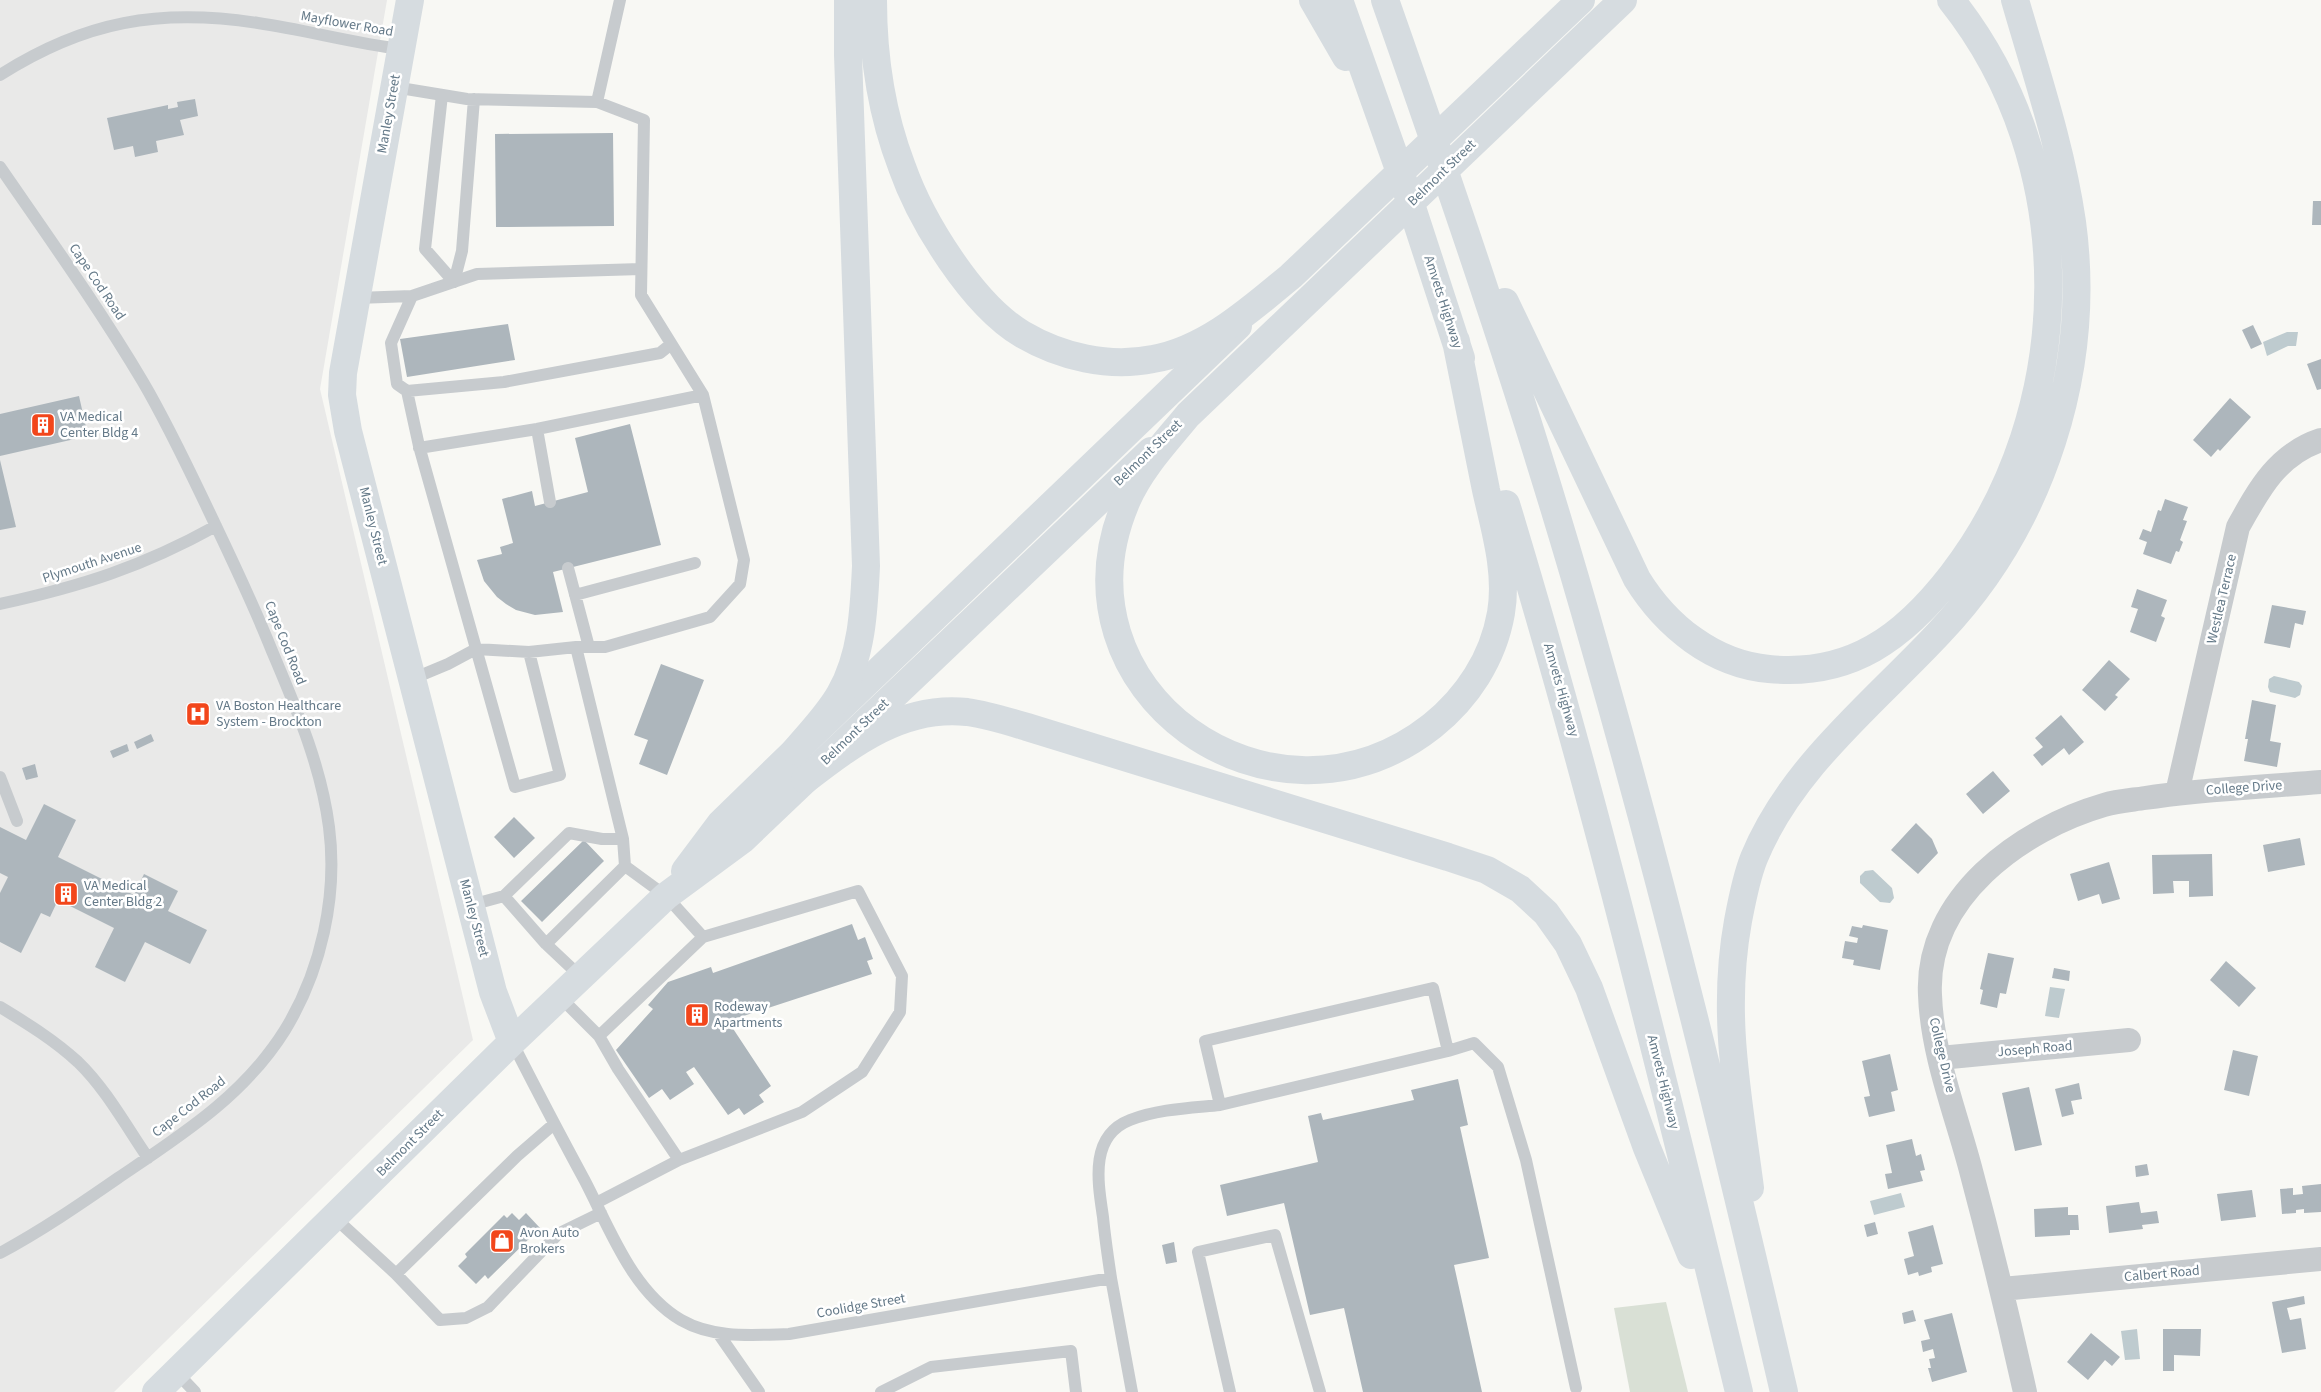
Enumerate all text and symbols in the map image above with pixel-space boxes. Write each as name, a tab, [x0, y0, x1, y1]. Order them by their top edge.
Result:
street label: Mayflower Road	[299, 6, 395, 42]
street label: Manley Street	[372, 73, 406, 155]
street label: Belmont Street	[1403, 135, 1481, 211]
street label: Cape Cod Road	[64, 240, 130, 324]
street label: Amvets Highway	[1419, 253, 1468, 351]
place label: VA Medical Center Bldg 4	[60, 407, 138, 443]
building icon: VA Medical Center Bldg 4	[30, 412, 56, 438]
street label: Belmont Street	[1109, 415, 1187, 491]
street label: Manley Street	[354, 485, 392, 567]
street label: Plymouth Avenue	[40, 538, 144, 588]
street label: Westlea Terrace	[2202, 552, 2242, 646]
street label: Cape Cod Road	[259, 598, 311, 688]
street label: Amvets Highway	[1538, 641, 1584, 740]
street label: Belmont Street	[816, 694, 894, 770]
place label: VA Boston Healthcare System - Brockton	[216, 696, 341, 732]
hospital icon: VA Boston Healthcare System - Brockton	[185, 701, 211, 727]
street label: College Drive	[2205, 775, 2283, 801]
place label: VA Medical Center Bldg 2	[84, 876, 162, 912]
street label: Manley Street	[454, 877, 494, 959]
building icon: VA Medical Center Bldg 2	[53, 881, 79, 907]
place label: Rodeway Apartments	[714, 997, 783, 1033]
building icon: Rodeway Apartments	[684, 1002, 710, 1028]
street label: College Drive	[1924, 1015, 1960, 1095]
street label: Amvets Highway	[1642, 1033, 1684, 1132]
street label: Joseph Road	[1997, 1036, 2073, 1062]
street label: Cape Cod Road	[148, 1072, 230, 1142]
street label: Belmont Street	[372, 1105, 448, 1181]
place label: Avon Auto Brokers	[520, 1223, 579, 1259]
shop icon: Avon Auto Brokers	[489, 1228, 515, 1254]
street label: Calbert Road	[2123, 1261, 2201, 1287]
street label: Coolidge Street	[815, 1288, 907, 1324]

